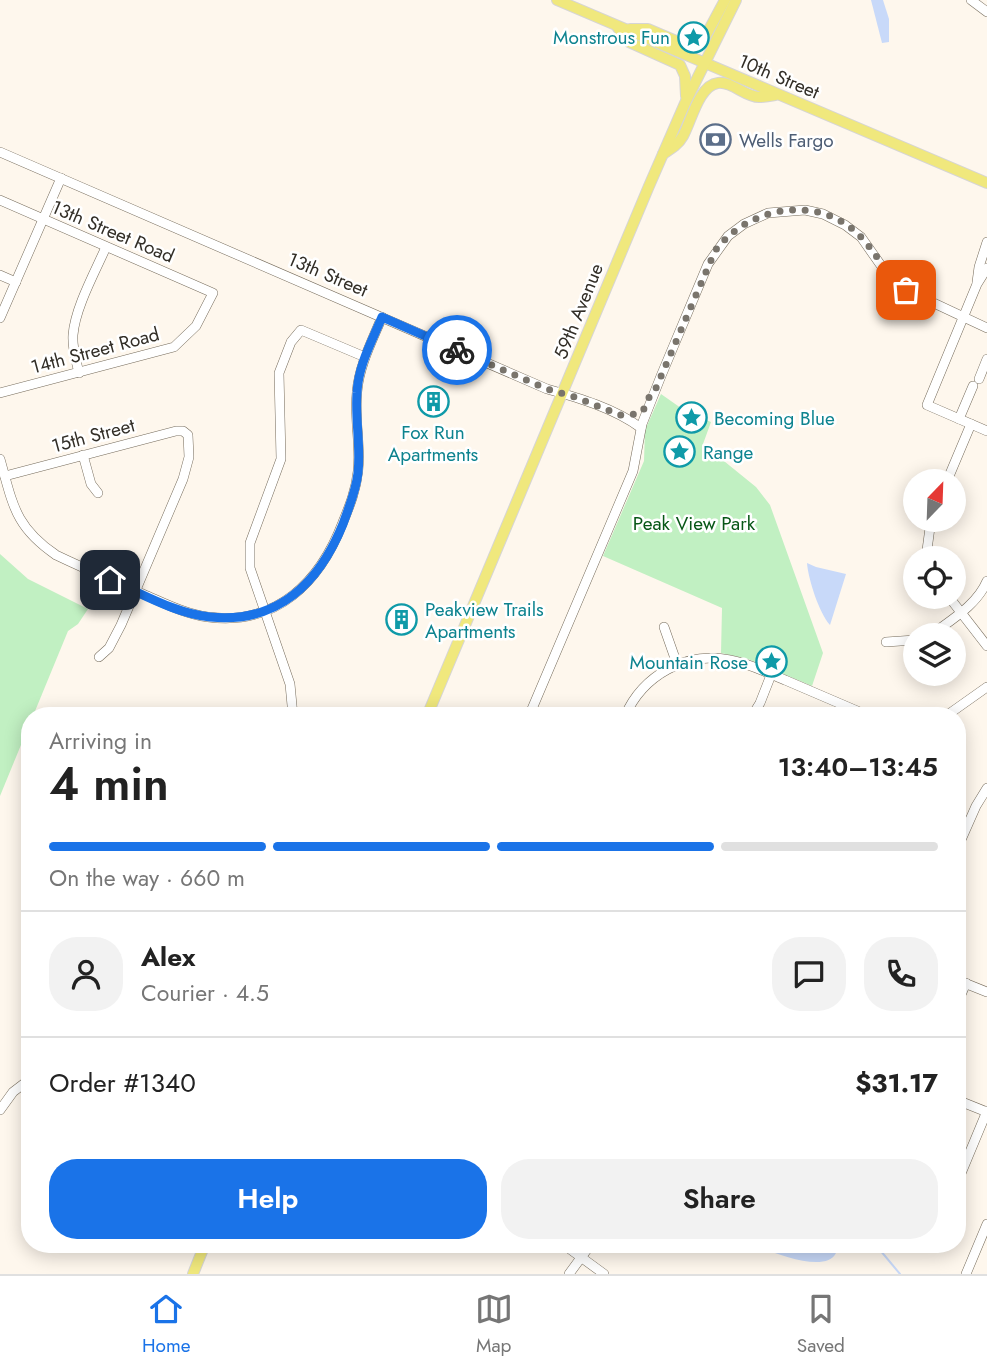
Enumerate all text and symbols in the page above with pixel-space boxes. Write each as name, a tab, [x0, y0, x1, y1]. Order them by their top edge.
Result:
place icon: Monstrous Fun	[676, 20, 710, 54]
place label: Monstrous Fun	[553, 24, 670, 51]
street label: 10th Street	[734, 47, 824, 106]
bank icon: Wells Fargo	[699, 123, 733, 157]
place label: Wells Fargo	[739, 127, 834, 154]
street label: 13th Street Road	[47, 193, 178, 270]
street label: 13th Street	[284, 246, 372, 304]
street label: 59th Avenue	[547, 259, 610, 363]
pin	[876, 260, 936, 320]
icon: bag	[887, 271, 925, 309]
courier	[422, 315, 492, 385]
street label: 14th Street Road	[28, 320, 162, 381]
icon: bike	[438, 331, 476, 369]
building icon: Fox Run Apartments	[416, 384, 450, 418]
place icon: Becoming Blue	[674, 401, 708, 435]
place label: Becoming Blue	[714, 405, 835, 432]
street label: 15th Street	[49, 411, 138, 460]
place label: Fox Run Apartments	[388, 419, 479, 468]
place icon: Range	[663, 435, 697, 469]
place label: Range	[703, 439, 754, 466]
north arrow	[903, 469, 966, 532]
map controls	[903, 469, 966, 686]
park label: Peak View Park	[633, 510, 756, 537]
button: locate	[903, 546, 966, 609]
pin	[80, 550, 140, 610]
icon: home	[91, 561, 129, 599]
place label: Peakview Trails Apartments	[425, 596, 544, 645]
building icon: Peakview Trails Apartments	[385, 603, 419, 637]
button: layers	[903, 623, 966, 686]
place icon: Mountain Rose	[754, 645, 788, 679]
place label: Mountain Rose	[630, 649, 748, 676]
text: Arriving in	[49, 724, 152, 758]
text: 13:40–13:45	[778, 748, 938, 786]
text: 4 min	[49, 751, 169, 817]
text: On the way · 660 m	[49, 861, 245, 895]
button: person	[49, 937, 123, 1011]
button: chat	[772, 937, 846, 1011]
button: phone	[864, 937, 938, 1011]
text: Alex	[141, 938, 195, 976]
text: Courier · 4.5	[141, 976, 269, 1010]
text: Order #1340	[49, 1064, 196, 1102]
text: $31.17	[855, 1064, 938, 1102]
button: Help	[49, 1159, 487, 1239]
button: Share	[501, 1159, 938, 1239]
tab: Home	[142, 1290, 191, 1359]
tab: Map	[475, 1290, 513, 1359]
tab: Saved	[797, 1290, 845, 1359]

